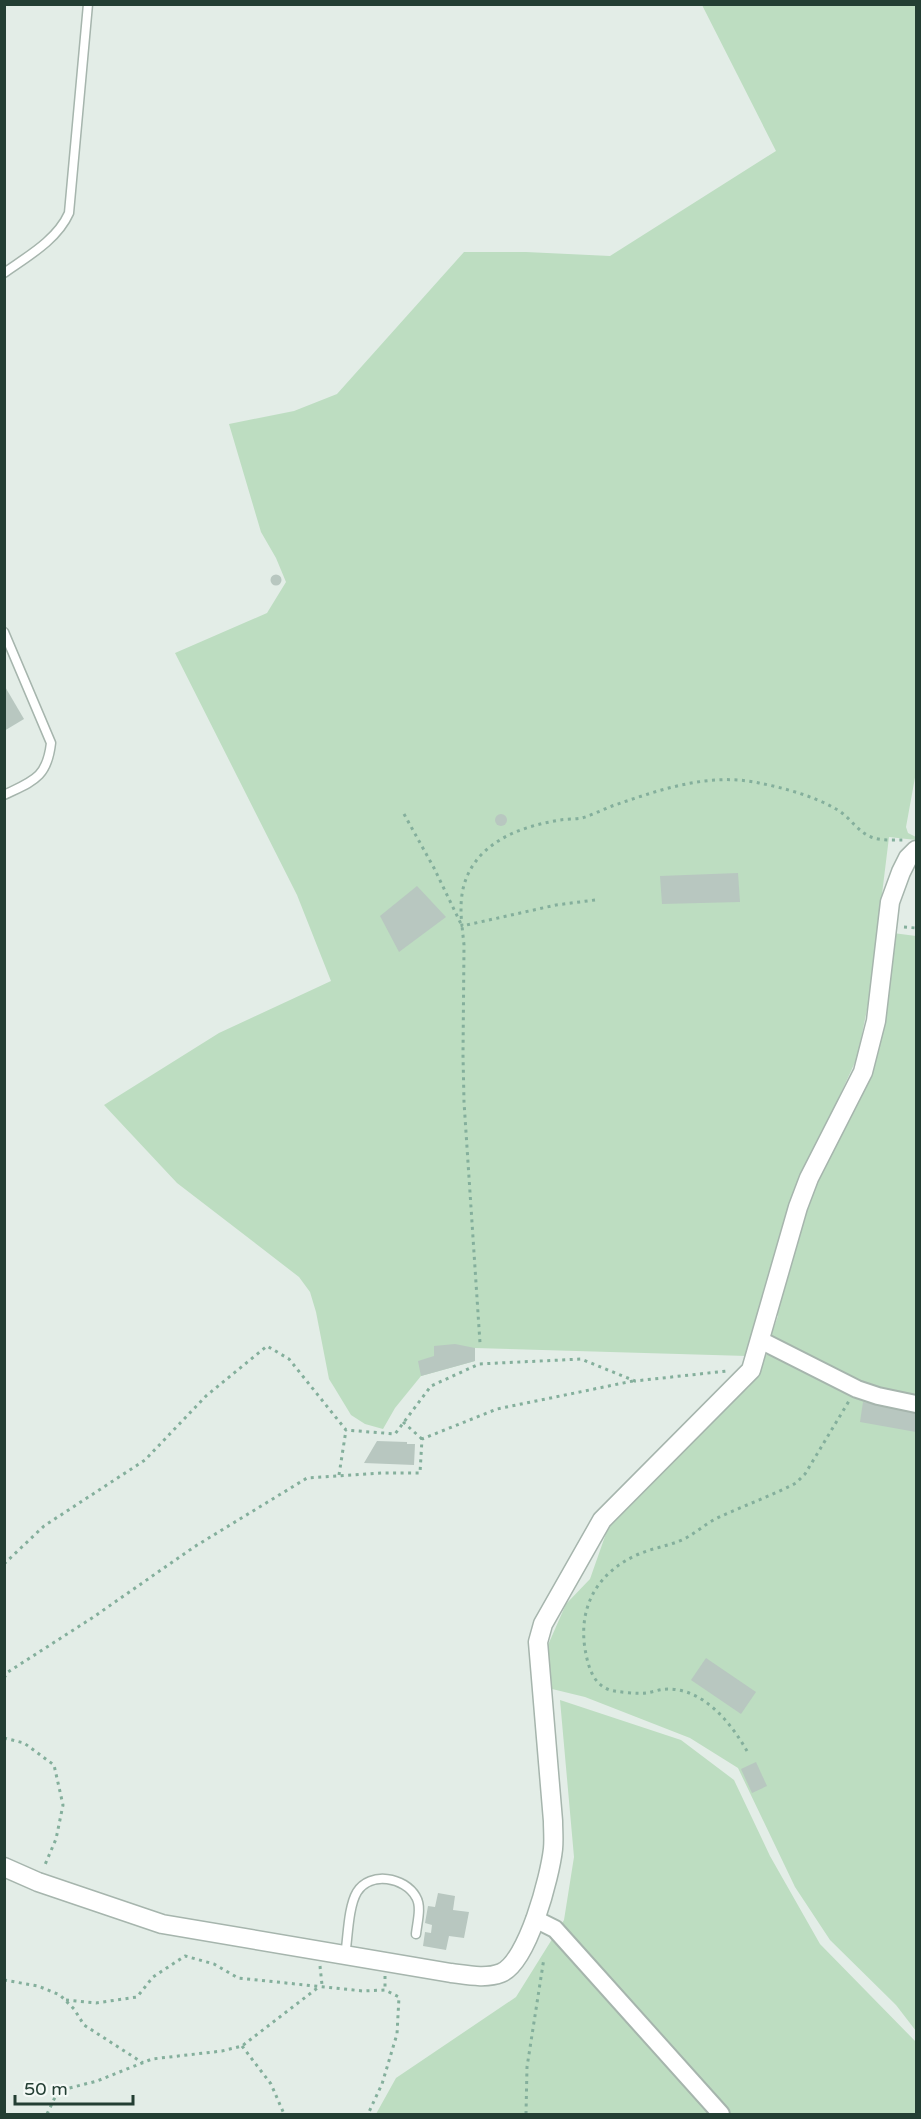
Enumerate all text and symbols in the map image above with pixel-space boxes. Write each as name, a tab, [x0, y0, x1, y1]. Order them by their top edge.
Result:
scale bar	[15, 2068, 134, 2106]
text: 50 m	[24, 2078, 68, 2100]

